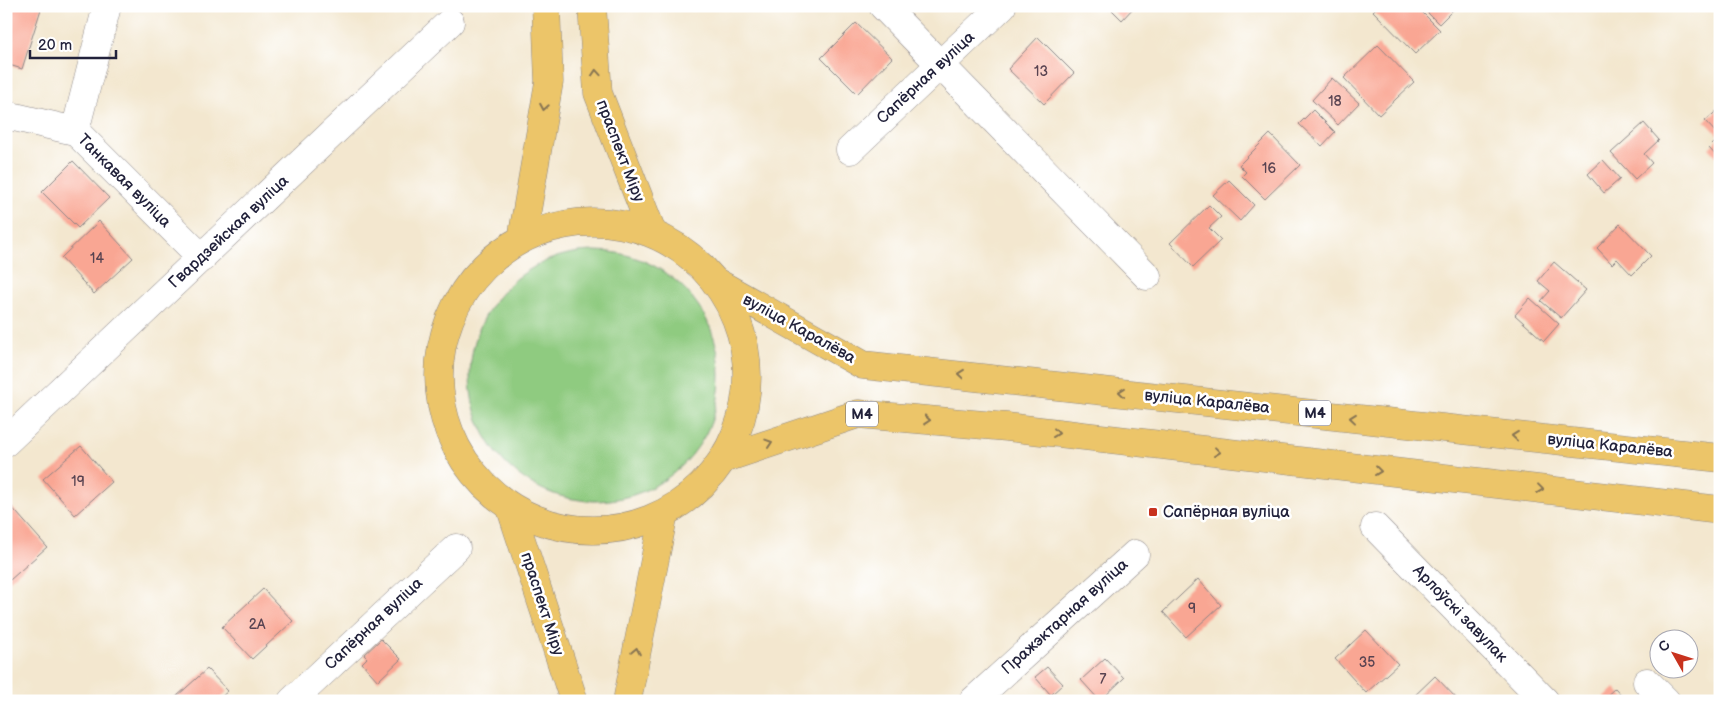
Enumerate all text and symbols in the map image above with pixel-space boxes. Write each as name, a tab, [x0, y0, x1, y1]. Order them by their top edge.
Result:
street label: Сапёрная вуліца	[873, 27, 979, 128]
scale bar	[30, 28, 116, 60]
text: 20 m	[38, 36, 72, 55]
house number: 13	[1034, 63, 1048, 80]
one-way arrow	[591, 68, 602, 76]
house number: 18	[1328, 93, 1342, 110]
street label: праспект Міру	[592, 97, 648, 205]
one-way arrow	[540, 103, 550, 111]
street label: Танкавая вуліца	[73, 130, 175, 232]
house number: 16	[1262, 160, 1276, 177]
street label: Гвардзейская вуліца	[165, 171, 293, 293]
house number: 14	[90, 250, 104, 267]
street label: вуліца Каралёва	[739, 290, 859, 368]
one-way arrow	[956, 369, 964, 380]
street label: вуліца Каралёва	[1143, 386, 1271, 418]
one-way arrow	[1118, 387, 1126, 398]
road number: М4	[1299, 400, 1331, 426]
road number: М4	[846, 402, 878, 426]
one-way arrow	[1349, 413, 1357, 424]
one-way arrow	[923, 414, 931, 425]
one-way arrow	[1052, 427, 1060, 438]
street label: вуліца Каралёва	[1546, 430, 1674, 462]
one-way arrow	[1510, 431, 1518, 442]
one-way arrow	[765, 439, 773, 449]
one-way arrow	[1213, 446, 1221, 457]
one-way arrow	[1375, 465, 1383, 476]
house number: 19	[71, 473, 85, 490]
one-way arrow	[1536, 483, 1544, 494]
place label: Сапёрная вуліца	[1163, 503, 1290, 522]
marker: Сапёрная вуліца	[1147, 506, 1159, 518]
street label: праспект Міру	[516, 550, 568, 659]
street label: Пражэктарная вуліца	[998, 555, 1132, 679]
street label: Арлоўскі завулак	[1408, 561, 1512, 667]
street label: Сапёрная вуліца	[321, 573, 427, 674]
house number: 9	[1188, 600, 1196, 617]
house number: 2А	[249, 616, 266, 633]
north arrow	[1648, 630, 1698, 680]
text: С	[1655, 637, 1674, 655]
one-way arrow	[631, 646, 641, 655]
house number: 35	[1359, 654, 1375, 671]
house number: 7	[1100, 671, 1107, 688]

